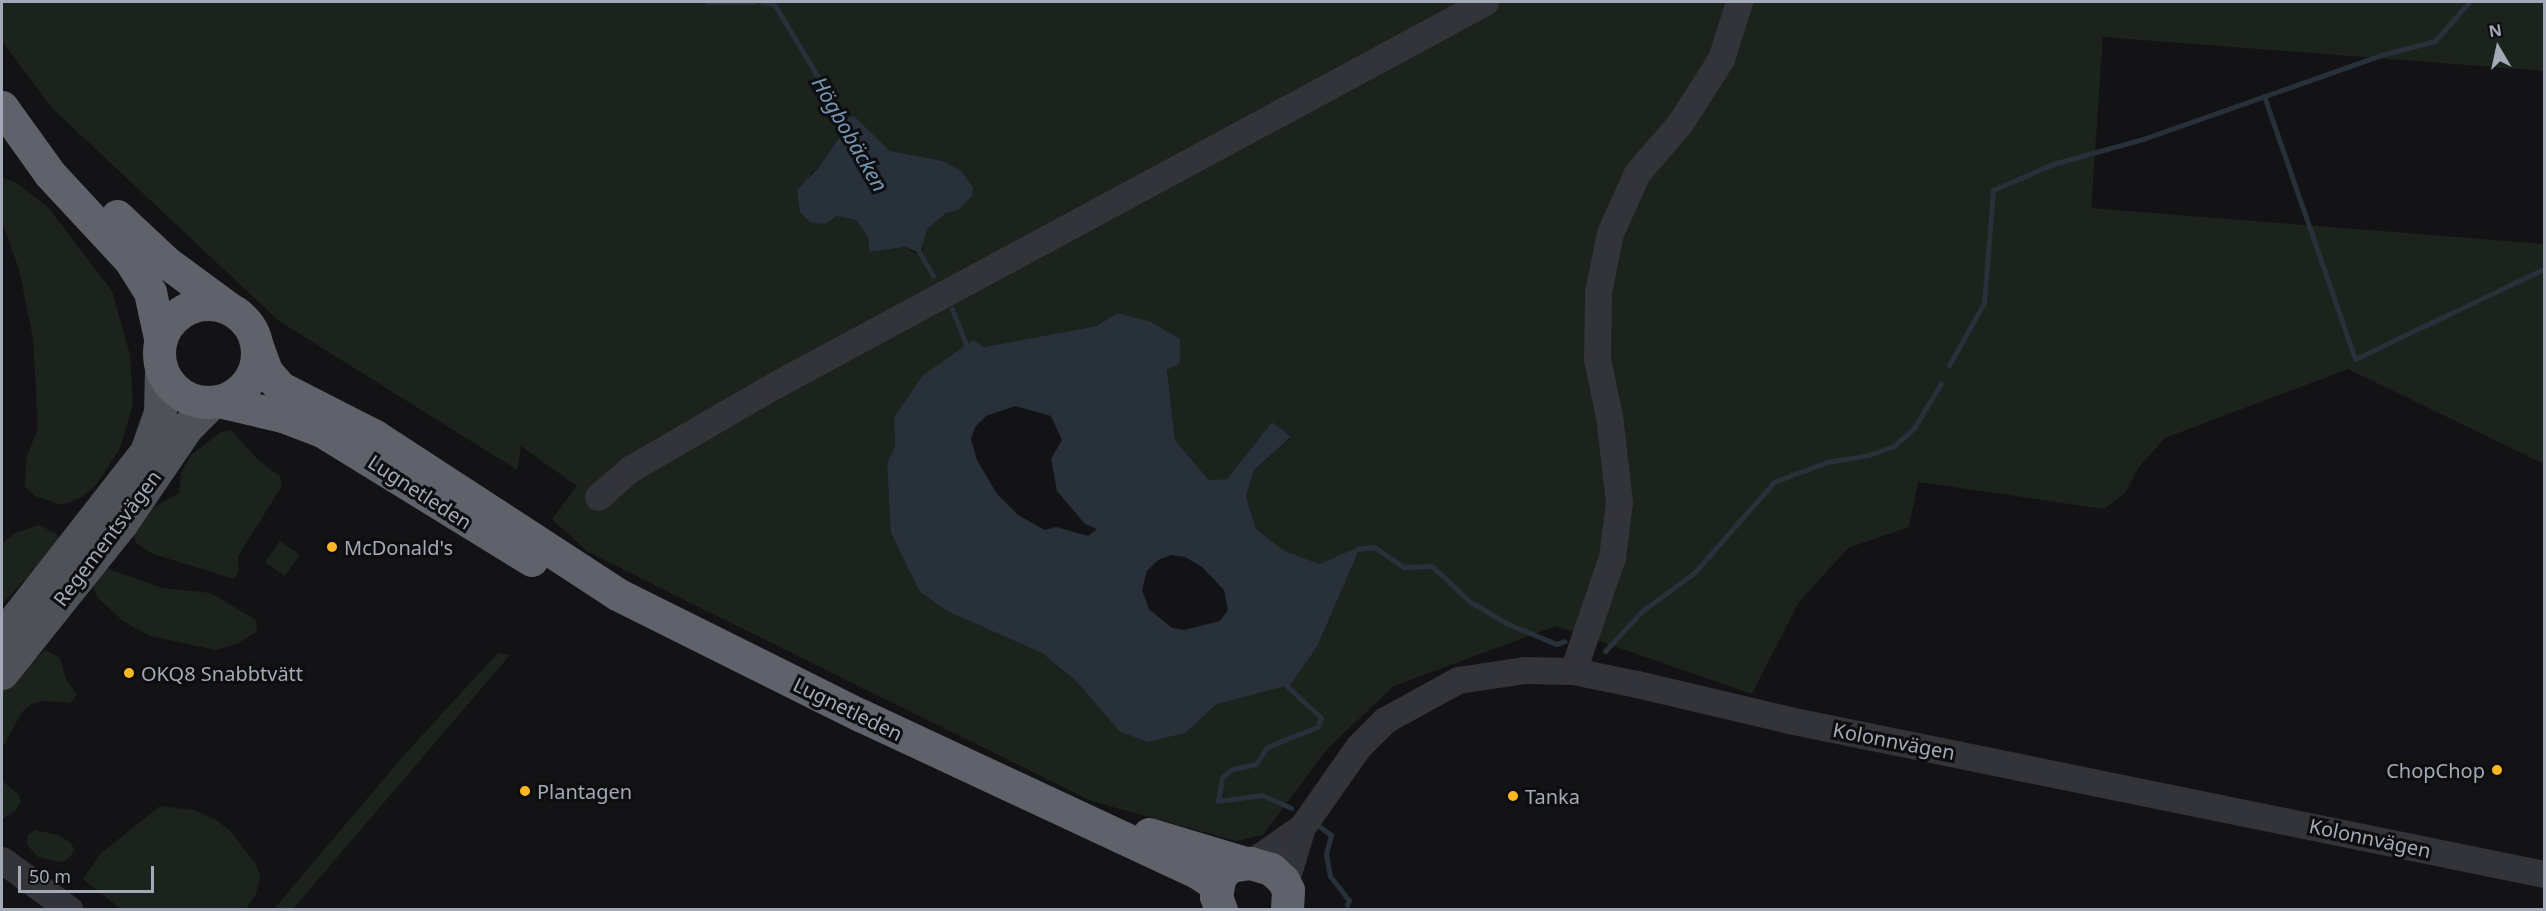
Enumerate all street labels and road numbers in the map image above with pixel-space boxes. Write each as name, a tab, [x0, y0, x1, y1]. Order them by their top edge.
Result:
street label: Lugnetleden	[364, 450, 476, 534]
street label: Regementsvägen	[48, 465, 166, 611]
street label: Lugnetleden	[790, 672, 906, 746]
street label: Kolonnvägen	[1831, 717, 1957, 765]
street label: Kolonnvägen	[2307, 813, 2433, 863]

